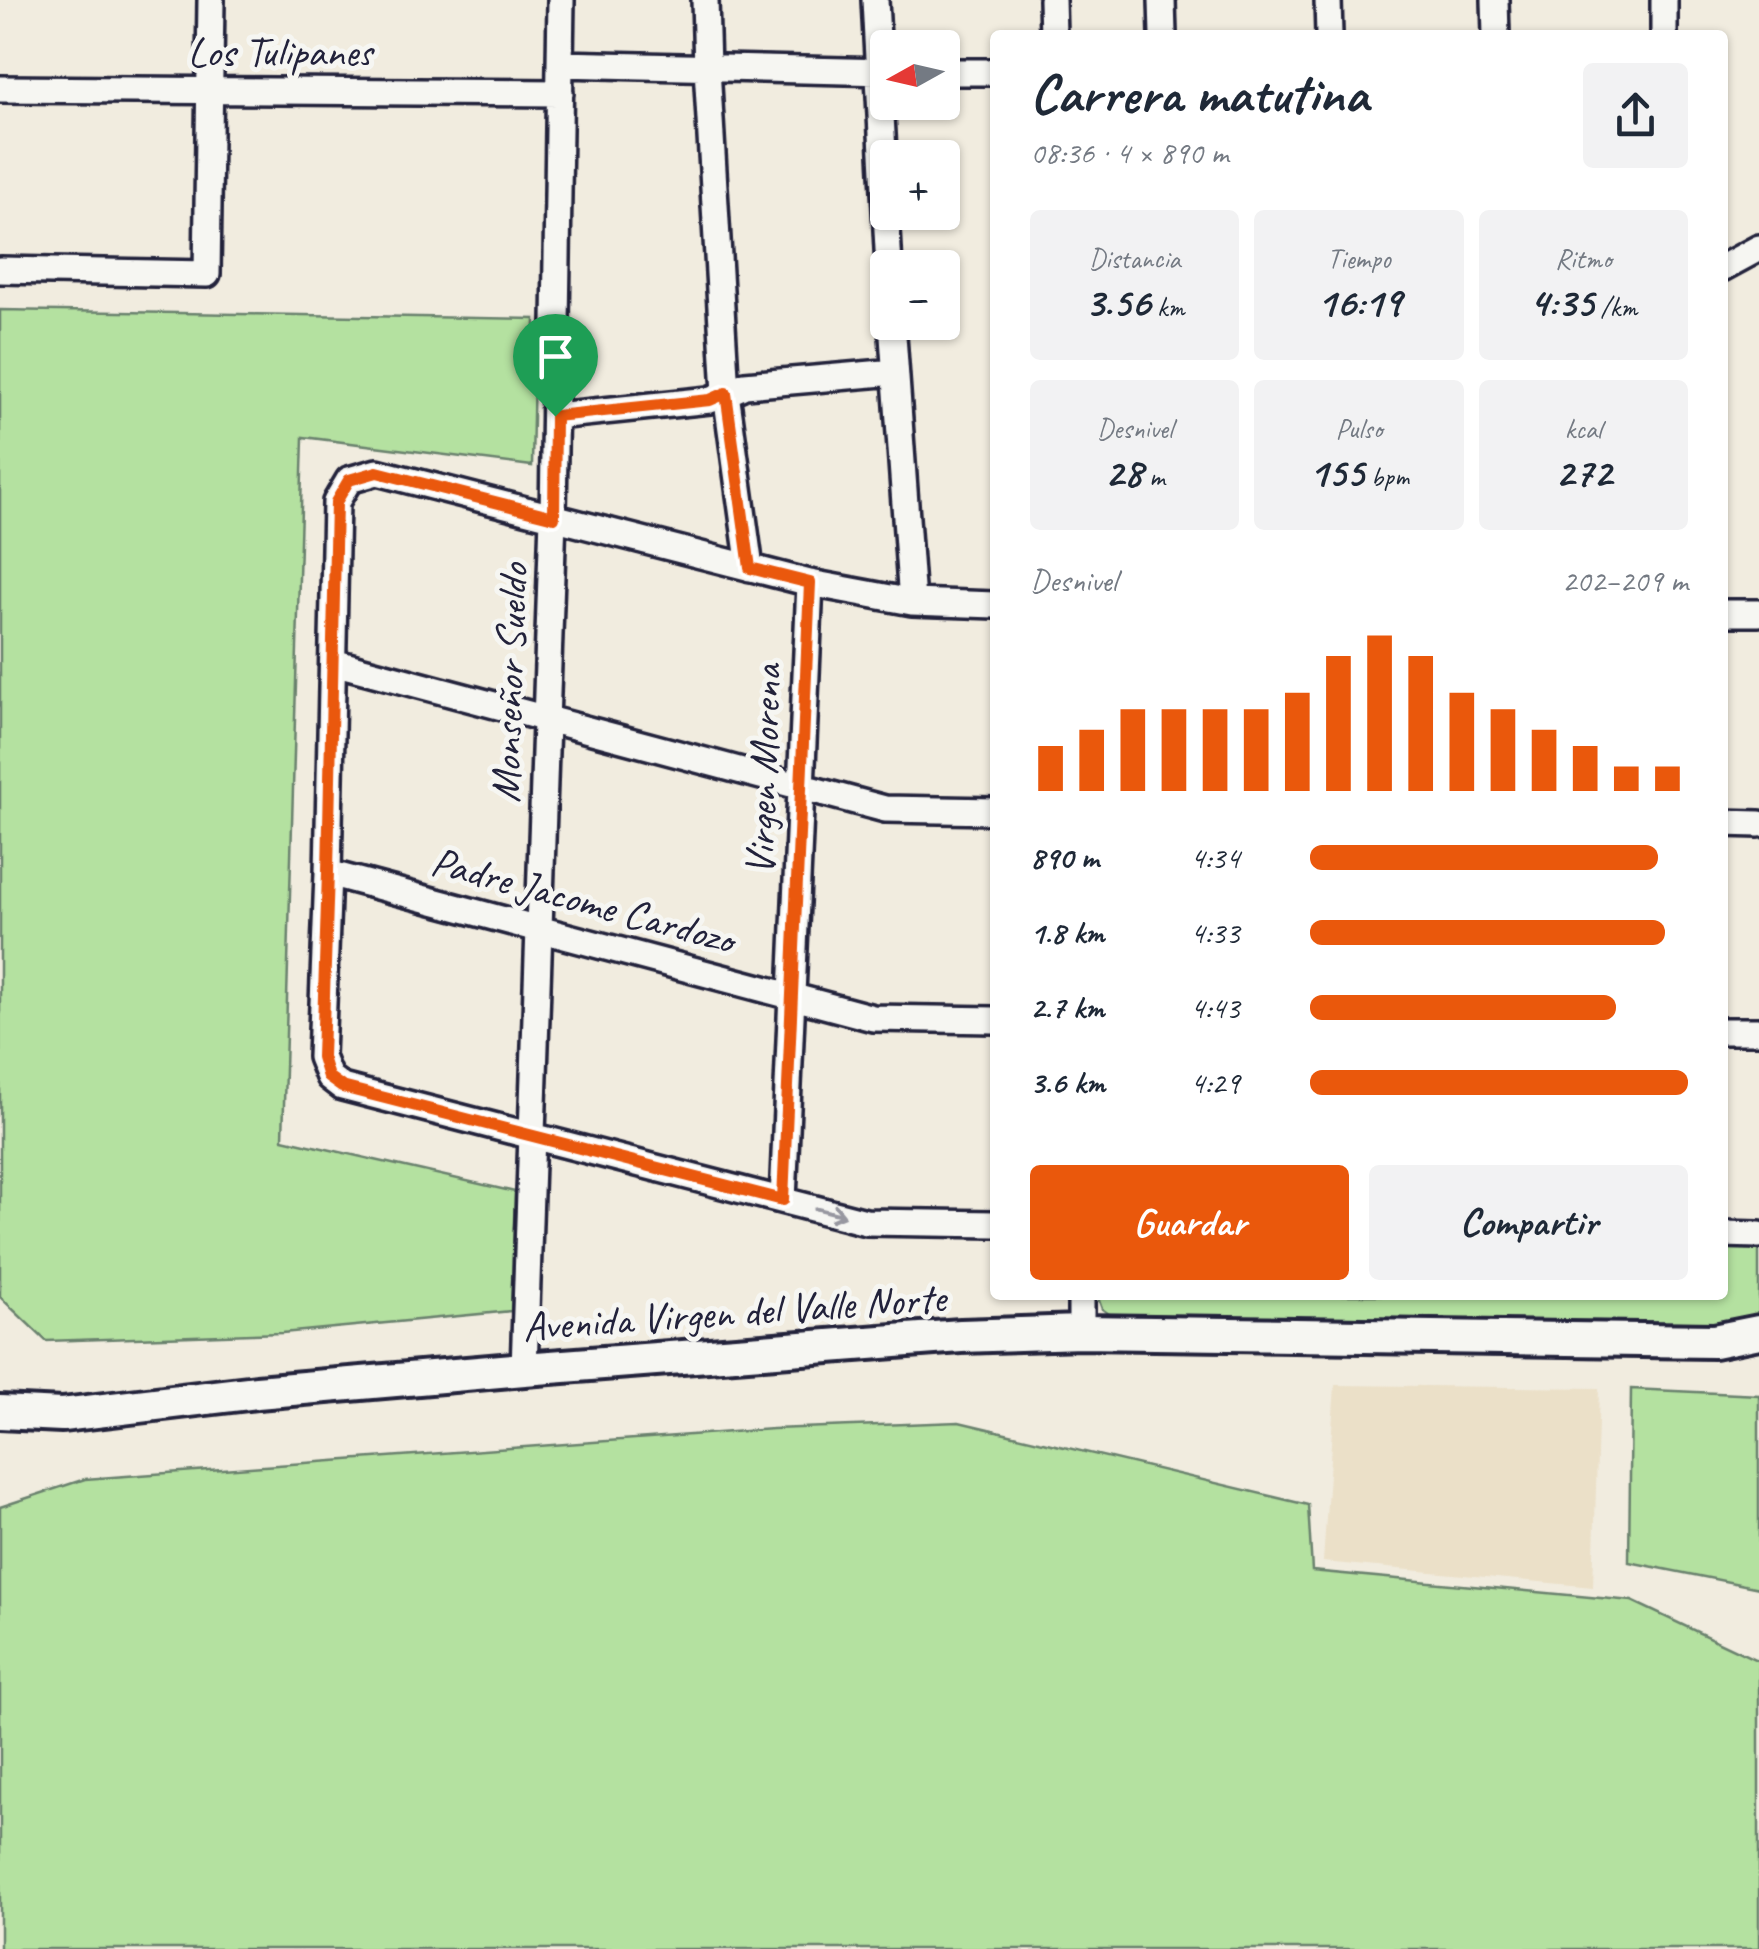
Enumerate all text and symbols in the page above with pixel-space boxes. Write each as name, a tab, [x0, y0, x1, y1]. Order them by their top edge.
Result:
street label: Los Tulipanes	[188, 26, 376, 79]
north arrow	[870, 30, 960, 120]
map controls	[870, 30, 960, 340]
text: Carrera matutina	[1030, 59, 1368, 129]
button: share	[1583, 63, 1688, 168]
text: 08:36 · 4 × 890 m	[1030, 132, 1228, 173]
button: +	[870, 140, 960, 230]
text: Distancia	[1089, 241, 1181, 276]
text: Tiempo	[1327, 241, 1391, 276]
text: Ritmo	[1555, 241, 1612, 276]
button: −	[870, 250, 960, 340]
text: 3.56	[1085, 276, 1150, 329]
text: 16:19	[1317, 276, 1401, 329]
text: 4:35	[1529, 276, 1594, 329]
text: km	[1150, 289, 1184, 324]
text: /km	[1594, 289, 1637, 324]
pin	[513, 314, 598, 417]
icon: arrive	[528, 329, 583, 384]
text: Desnivel	[1097, 411, 1173, 446]
text: Pulso	[1336, 411, 1382, 446]
text: kcal	[1565, 411, 1602, 446]
text: 28	[1105, 446, 1142, 499]
text: 155	[1309, 446, 1364, 499]
text: 272	[1555, 446, 1612, 499]
text: m	[1142, 459, 1165, 494]
text: bpm	[1364, 459, 1409, 494]
text: Desnivel	[1030, 560, 1117, 601]
text: 202–209 m	[1562, 560, 1688, 601]
street label: Monseñor Sueldo	[479, 561, 540, 803]
street label: Virgen Morena	[733, 661, 794, 876]
street label: Padre Jacome Cardozo	[426, 835, 744, 967]
text: 890 m	[1030, 837, 1099, 878]
text: 4:34	[1190, 837, 1240, 878]
text: 1.8 km	[1030, 912, 1104, 953]
text: 4:33	[1190, 912, 1240, 953]
text: 2.7 km	[1030, 987, 1104, 1028]
text: 4:43	[1190, 987, 1240, 1028]
text: 3.6 km	[1030, 1062, 1105, 1103]
text: 4:29	[1190, 1062, 1240, 1103]
button: Guardar	[1030, 1165, 1349, 1280]
button: Compartir	[1369, 1165, 1688, 1280]
one-way arrow	[814, 1204, 845, 1223]
street label: Avenida Virgen del Valle Norte	[521, 1271, 951, 1354]

